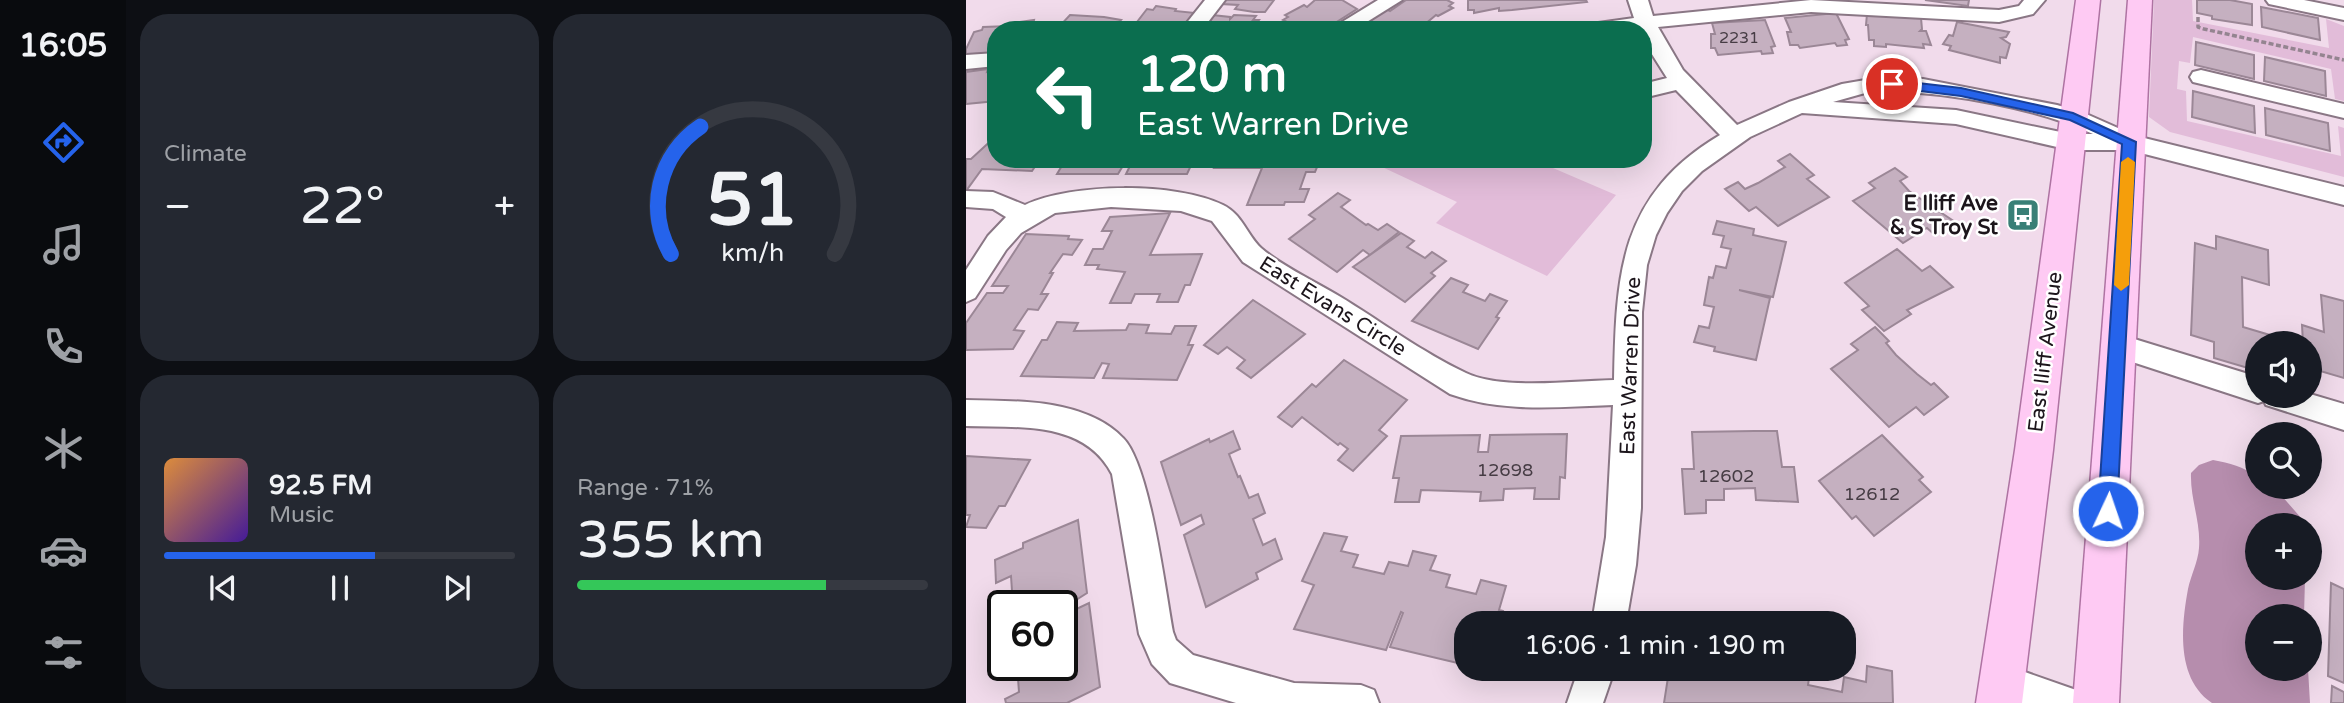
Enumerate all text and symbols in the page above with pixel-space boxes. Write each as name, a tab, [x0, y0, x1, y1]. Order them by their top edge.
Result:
text: 16:05	[19, 27, 107, 65]
house number: 2231	[1719, 28, 1759, 48]
text: 120 m	[1137, 46, 1287, 105]
icon: left	[1022, 49, 1113, 140]
pin	[1862, 54, 1922, 114]
icon: arrive	[1873, 65, 1911, 103]
text: East Warren Drive	[1137, 106, 1409, 144]
icon: directions	[39, 118, 88, 167]
text: Climate	[164, 140, 247, 168]
text: 51	[707, 157, 798, 245]
text: 22°	[300, 175, 385, 238]
text: −	[164, 184, 191, 230]
text: +	[494, 184, 515, 230]
place label: E Iliff Ave & S Troy St	[1890, 191, 1998, 240]
bus stop icon: E Iliff Ave & S Troy St	[2004, 196, 2042, 234]
icon: music	[39, 220, 88, 269]
text: km/h	[721, 237, 784, 267]
street label: East Evans Circle	[1255, 251, 1411, 362]
street label: East Iliff Avenue	[2023, 270, 2068, 434]
street label: East Warren Drive	[1615, 276, 1646, 456]
icon: phone	[39, 322, 88, 371]
map controls	[2245, 331, 2322, 681]
button: sound	[2245, 331, 2322, 408]
button: search	[2245, 422, 2322, 499]
icon: climate	[39, 424, 88, 473]
house number: 12698	[1477, 459, 1533, 481]
house number: 12602	[1698, 465, 1754, 487]
text: 92.5 FM	[269, 470, 372, 501]
text: Range · 71%	[577, 474, 713, 502]
position arrow	[2071, 474, 2145, 548]
house number: 12612	[1844, 483, 1900, 505]
text: Music	[269, 501, 334, 529]
text: 355 km	[577, 509, 765, 572]
button: +	[2245, 513, 2322, 590]
icon: car	[39, 526, 88, 575]
icon: previous	[204, 569, 242, 607]
icon: pause	[321, 569, 359, 607]
icon: next	[438, 569, 476, 607]
speed limit sign: 60	[987, 590, 1078, 681]
button: −	[2245, 604, 2322, 681]
icon: filters	[39, 628, 88, 677]
text: 16:06 · 1 min · 190 m	[1524, 630, 1786, 661]

